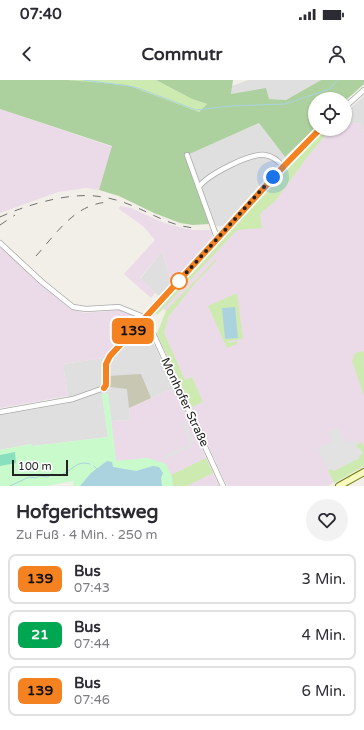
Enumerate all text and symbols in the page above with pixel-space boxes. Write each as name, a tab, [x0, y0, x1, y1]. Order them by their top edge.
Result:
text: 07:40	[20, 5, 62, 23]
icon: back	[16, 43, 38, 65]
text: Commutr	[142, 43, 222, 65]
icon: person	[326, 43, 348, 65]
map controls	[308, 92, 352, 136]
button: locate	[308, 92, 352, 136]
your location	[263, 167, 283, 187]
unlabelled marker	[170, 272, 188, 290]
line badge: 139	[110, 318, 156, 344]
text: 139	[120, 322, 146, 339]
street label: Monhofer Straße	[158, 355, 212, 449]
scale bar	[12, 458, 68, 477]
text: 100 m	[18, 460, 52, 473]
button: heart	[306, 499, 348, 541]
text: Hofgerichtsweg	[16, 501, 158, 523]
text: Zu Fuß · 4 Min. · 250 m	[16, 527, 157, 543]
text: Bus	[74, 562, 101, 580]
text: 139	[27, 570, 53, 587]
text: 3 Min.	[302, 570, 346, 588]
text: 07:43	[74, 580, 110, 596]
text: Bus	[74, 618, 101, 636]
text: 21	[31, 626, 49, 643]
text: 4 Min.	[302, 626, 346, 644]
text: 07:44	[74, 636, 110, 652]
text: Bus	[74, 674, 101, 692]
text: 139	[27, 682, 53, 699]
text: 6 Min.	[302, 682, 346, 700]
text: 07:46	[74, 692, 110, 708]

